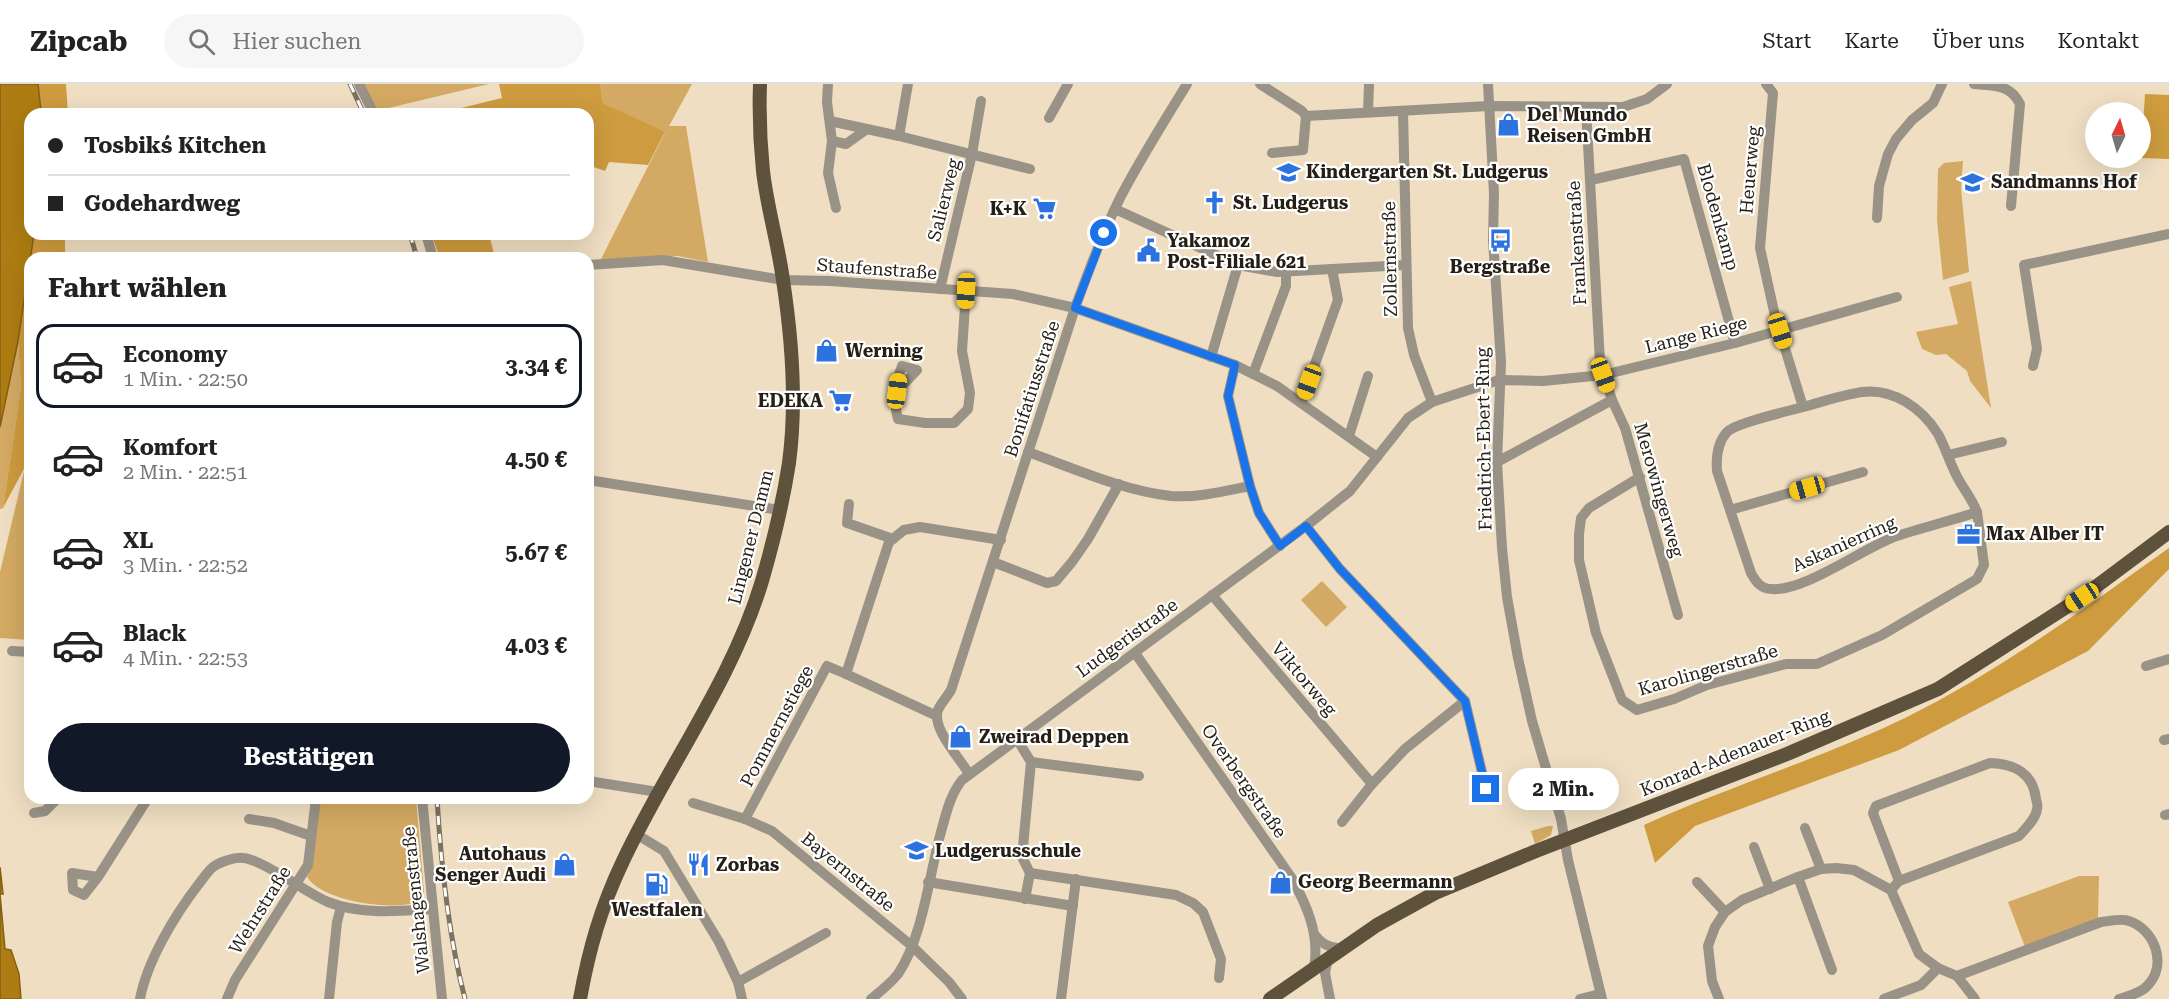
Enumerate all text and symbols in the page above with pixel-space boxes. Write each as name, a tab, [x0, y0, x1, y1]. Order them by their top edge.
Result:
search box	[164, 14, 584, 68]
text: Zipcab	[30, 25, 128, 58]
icon: search	[185, 25, 218, 58]
text: Hier suchen	[233, 29, 361, 54]
text: Start	[1763, 29, 1811, 53]
text: Karte	[1844, 29, 1899, 53]
text: Über uns	[1932, 29, 2024, 53]
text: Kontakt	[2057, 29, 2139, 53]
north arrow	[2085, 102, 2151, 168]
map controls	[2085, 102, 2151, 168]
place label: Del Mundo Reisen GmbH	[1527, 104, 1651, 146]
shop icon: Del Mundo Reisen GmbH	[1496, 112, 1522, 138]
street label: Heuerweg	[1735, 124, 1764, 215]
text: Tosbik´s Kitchen	[84, 133, 266, 158]
street label: Salierweg	[923, 156, 964, 243]
school or university icon: Kindergarten St. Ludgerus	[1275, 159, 1301, 185]
place label: Kindergarten St. Ludgerus	[1306, 161, 1548, 182]
street label: Blodenkamp	[1693, 161, 1744, 273]
school or university icon: Sandmanns Hof	[1960, 169, 1986, 195]
place label: Sandmanns Hof	[1991, 171, 2138, 192]
street label: Frankenstraße	[1563, 180, 1590, 306]
church icon: St. Ludgerus	[1202, 190, 1228, 216]
text: Godehardweg	[84, 191, 240, 216]
place label: St. Ludgerus	[1233, 192, 1348, 213]
supermarket icon: K+K	[1032, 196, 1058, 222]
place label: K+K	[990, 198, 1027, 219]
street label: Zollernstraße	[1378, 201, 1401, 317]
route start	[1090, 219, 1117, 246]
bus stop icon: Bergstraße	[1487, 228, 1513, 254]
place label: Yakamoz Post-Filiale 621	[1167, 230, 1306, 272]
public building icon: Yakamoz Post-Filiale 621	[1136, 238, 1162, 264]
street label: Staufenstraße	[816, 254, 938, 283]
place label: Bergstraße	[1450, 256, 1551, 277]
text: Fahrt wählen	[48, 272, 227, 304]
car	[956, 273, 976, 309]
car	[1766, 311, 1794, 351]
street label: Lange Riege	[1643, 312, 1749, 357]
street label: Bonifatiusstraße	[1000, 318, 1064, 460]
shop icon: Werning	[814, 338, 840, 364]
icon: car	[51, 339, 105, 393]
place label: Werning	[845, 340, 924, 361]
text: Economy	[123, 342, 227, 367]
street label: Friedrich-Ebert-Ring	[1471, 346, 1496, 531]
text: 3.34 €	[505, 354, 567, 379]
car	[1588, 355, 1618, 395]
car	[1294, 362, 1324, 402]
text: 1 Min. · 22:50	[123, 367, 248, 391]
car	[886, 372, 908, 410]
supermarket icon: EDEKA	[828, 388, 854, 414]
place label: EDEKA	[758, 390, 823, 411]
street label: Merowingerweg	[1630, 420, 1689, 560]
icon: car	[51, 432, 105, 486]
text: Komfort	[123, 435, 218, 460]
text: 4.50 €	[505, 447, 567, 472]
text: 2 Min. · 22:51	[123, 460, 248, 484]
street label: Lingener Damm	[724, 467, 777, 606]
car	[1787, 474, 1827, 502]
street label: Askanierring	[1789, 511, 1900, 576]
office icon: Max Alber IT	[1955, 521, 1981, 547]
place label: Max Alber IT	[1986, 523, 2104, 544]
icon: car	[51, 525, 105, 579]
text: XL	[123, 528, 153, 553]
text: 5.67 €	[505, 540, 567, 565]
text: 3 Min. · 22:52	[123, 553, 248, 577]
car	[2062, 580, 2102, 614]
street label: Ludgeristraße	[1072, 594, 1182, 681]
icon: car	[51, 618, 105, 672]
text: Black	[123, 621, 187, 646]
text: 4.03 €	[505, 633, 567, 658]
street label: Viktorweg	[1268, 638, 1342, 720]
street label: Karolingerstraße	[1636, 640, 1780, 699]
text: 4 Min. · 22:53	[123, 646, 248, 670]
street label: Pommernstiege	[736, 661, 817, 790]
street label: Konrad-Adenauer-Ring	[1637, 704, 1834, 800]
street label: Overbergstraße	[1197, 720, 1291, 842]
button: Bestätigen	[48, 723, 570, 792]
shop icon: Zweirad Deppen	[948, 724, 974, 750]
place label: Zweirad Deppen	[979, 726, 1129, 747]
callout: 2 Min.	[1507, 768, 1618, 810]
route end	[1472, 775, 1499, 802]
text: 2 Min.	[1533, 777, 1594, 801]
street label: Walshagenstraße	[397, 826, 434, 974]
street label: Bayernstraße	[797, 828, 899, 916]
school or university icon: Ludgerusschule	[904, 838, 930, 864]
place label: Ludgerusschule	[935, 840, 1082, 861]
place label: Autohaus Senger Audi	[435, 843, 546, 885]
shop icon: Autohaus Senger Audi	[551, 851, 577, 877]
restaurant icon: Zorbas	[685, 852, 711, 878]
place label: Zorbas	[716, 854, 779, 875]
street label: Wehrstraße	[224, 862, 295, 958]
shop icon: Georg Beermann	[1267, 869, 1293, 895]
fuel station icon: Westfalen	[644, 871, 670, 897]
place label: Georg Beermann	[1298, 871, 1453, 892]
place label: Westfalen	[611, 899, 703, 920]

